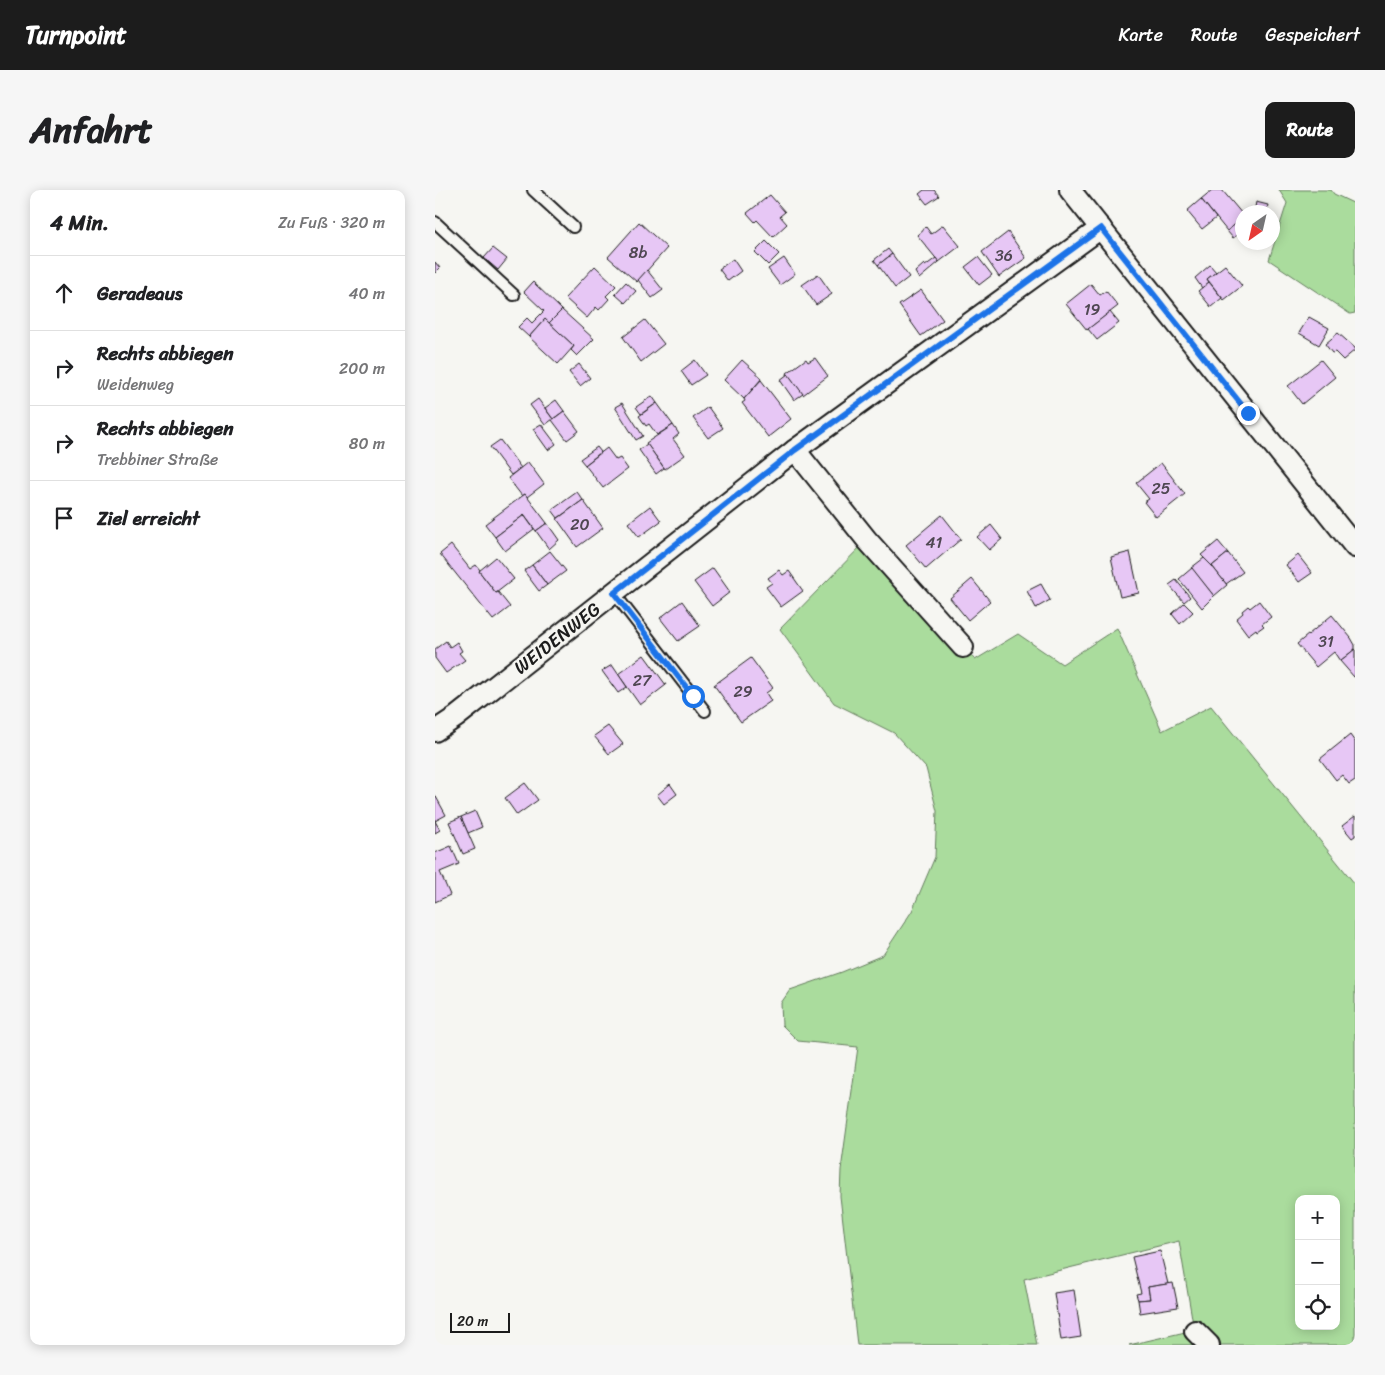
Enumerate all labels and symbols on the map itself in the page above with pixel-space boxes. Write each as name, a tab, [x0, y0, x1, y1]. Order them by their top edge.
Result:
north arrow	[1235, 205, 1280, 250]
house number: 8b	[629, 238, 647, 267]
house number: 36	[995, 241, 1013, 270]
house number: 19	[1084, 295, 1101, 324]
route end	[1237, 402, 1260, 425]
house number: 25	[1151, 474, 1171, 503]
house number: 20	[570, 510, 590, 539]
house number: 41	[926, 528, 943, 557]
street label: WEIDENWEG	[506, 593, 608, 683]
house number: 31	[1318, 627, 1334, 656]
house number: 27	[633, 666, 652, 695]
house number: 29	[733, 677, 753, 706]
route start	[682, 685, 705, 708]
scale bar	[450, 1310, 510, 1333]

